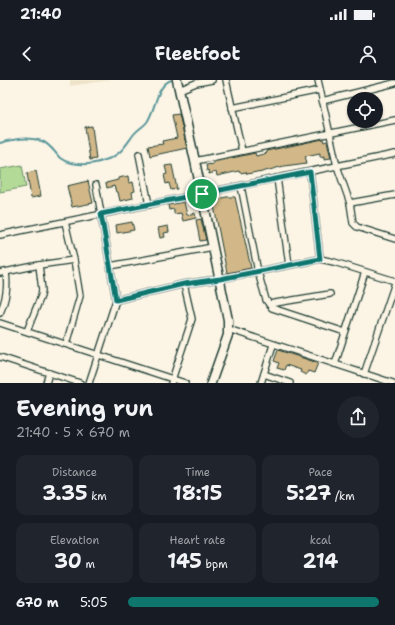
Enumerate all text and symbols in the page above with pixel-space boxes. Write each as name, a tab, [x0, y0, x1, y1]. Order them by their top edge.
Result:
text: 21:40	[20, 4, 62, 24]
text: Fleetfoot	[155, 42, 240, 66]
icon: back	[16, 43, 38, 65]
icon: person	[357, 43, 379, 65]
map controls	[347, 92, 383, 128]
button: locate	[347, 92, 383, 128]
pin	[185, 177, 219, 211]
icon: arrive	[191, 183, 213, 205]
text: Evening run	[16, 394, 153, 423]
button: share	[337, 396, 379, 438]
text: 21:40 · 5 × 670 m	[16, 424, 130, 441]
text: Distance	[52, 465, 97, 480]
text: Time	[185, 465, 210, 480]
text: Pace	[308, 465, 333, 480]
text: 3.35	[42, 480, 87, 506]
text: 18:15	[173, 480, 222, 506]
text: 5:27	[286, 480, 331, 506]
text: km	[87, 489, 107, 504]
text: /km	[331, 489, 355, 504]
text: Elevation	[50, 533, 99, 548]
text: Heart rate	[169, 533, 226, 548]
text: kcal	[310, 533, 331, 548]
text: 30	[54, 548, 82, 574]
text: 145	[167, 548, 202, 574]
text: 214	[303, 548, 338, 574]
text: m	[82, 557, 95, 572]
text: bpm	[202, 557, 228, 572]
text: 670 m	[16, 594, 59, 611]
text: 5:05	[80, 594, 108, 611]

